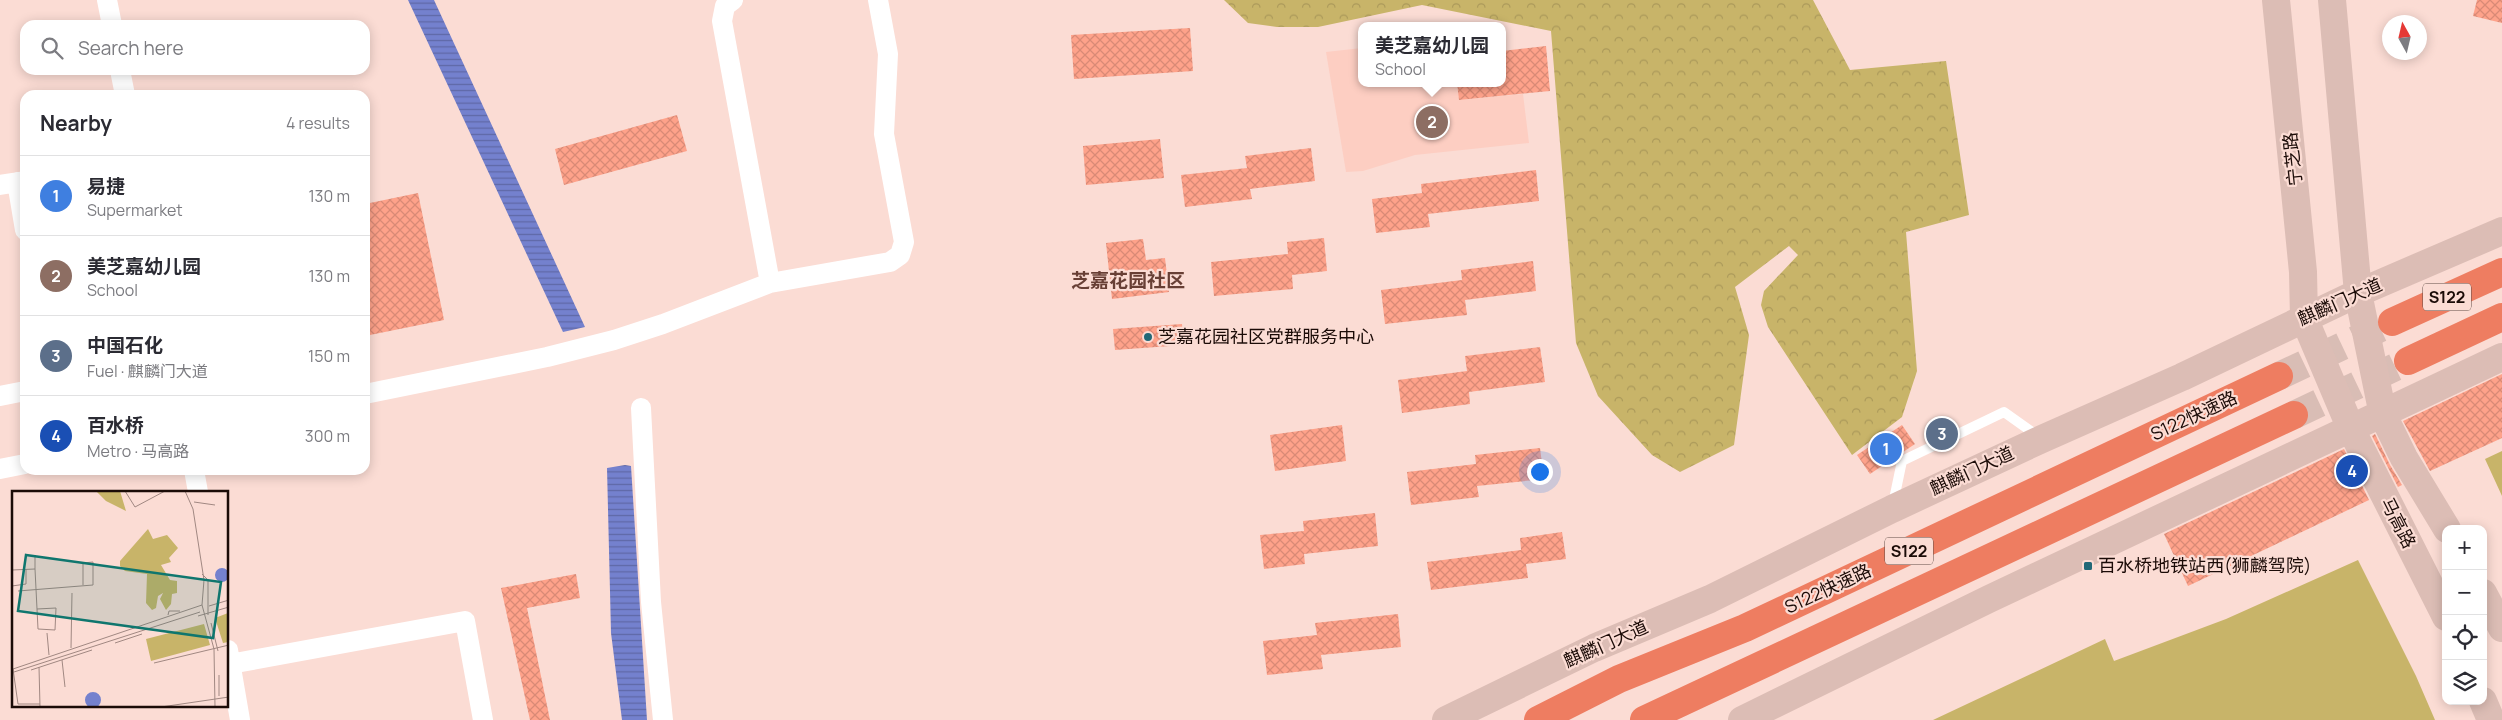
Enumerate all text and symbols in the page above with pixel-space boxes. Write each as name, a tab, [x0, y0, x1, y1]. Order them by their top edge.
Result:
north arrow	[2382, 15, 2427, 60]
search box	[20, 20, 370, 75]
popup	[1358, 22, 1506, 87]
text: 美芝嘉幼儿园	[1375, 32, 1489, 58]
icon: search	[38, 34, 66, 62]
text: Search here	[78, 35, 184, 61]
text: School	[1375, 58, 1426, 80]
pin: 2	[1416, 103, 1448, 141]
text: Nearby	[40, 109, 112, 137]
text: 4 results	[286, 112, 350, 134]
street label: 宁芝路	[2277, 131, 2307, 187]
text: 易捷	[87, 173, 125, 199]
text: 1	[52, 185, 60, 207]
text: 130 m	[308, 185, 350, 207]
text: Supermarket	[87, 199, 183, 221]
text: 美芝嘉幼儿园	[87, 253, 201, 279]
text: 2	[51, 265, 61, 287]
text: 130 m	[308, 265, 350, 287]
district label: 芝嘉花园社区	[1071, 267, 1185, 293]
street label: 麒麟门大道	[2294, 272, 2386, 330]
text: School	[87, 279, 138, 301]
road number: S122	[2423, 284, 2471, 310]
place label: 芝嘉花园社区党群服务中心	[1158, 324, 1374, 348]
marker: 芝嘉花园社区党群服务中心	[1142, 331, 1154, 343]
text: 中国石化	[87, 332, 163, 358]
text: 3	[51, 345, 61, 367]
text: 150 m	[308, 345, 350, 367]
text: Fuel · 麒麟门大道	[87, 360, 208, 382]
street label: S122快速路	[2147, 385, 2241, 446]
text: 百水桥	[87, 412, 144, 438]
pin: 3	[1926, 415, 1958, 453]
text: 4	[51, 425, 61, 447]
text: 300 m	[305, 425, 350, 447]
pin: 1	[1870, 430, 1902, 468]
text: Metro · 马高路	[87, 440, 189, 462]
street label: 麒麟门大道	[1926, 440, 2017, 500]
pin: 4	[2336, 452, 2368, 490]
your location	[1527, 459, 1553, 485]
inset map	[12, 491, 229, 708]
street label: 马高路	[2376, 493, 2422, 552]
map controls	[2442, 525, 2487, 705]
button: +	[2442, 525, 2487, 570]
road number: S122	[1885, 538, 1933, 564]
place label: 百水桥地铁站西(狮麟驾院)	[2098, 553, 2311, 577]
street label: S122快速路	[1781, 558, 1875, 619]
marker: 百水桥地铁站西(狮麟驾院)	[2082, 560, 2094, 572]
button: −	[2442, 570, 2487, 615]
street label: 麒麟门大道	[1560, 614, 1652, 672]
button: locate	[2442, 615, 2487, 660]
button: layers	[2442, 660, 2487, 705]

